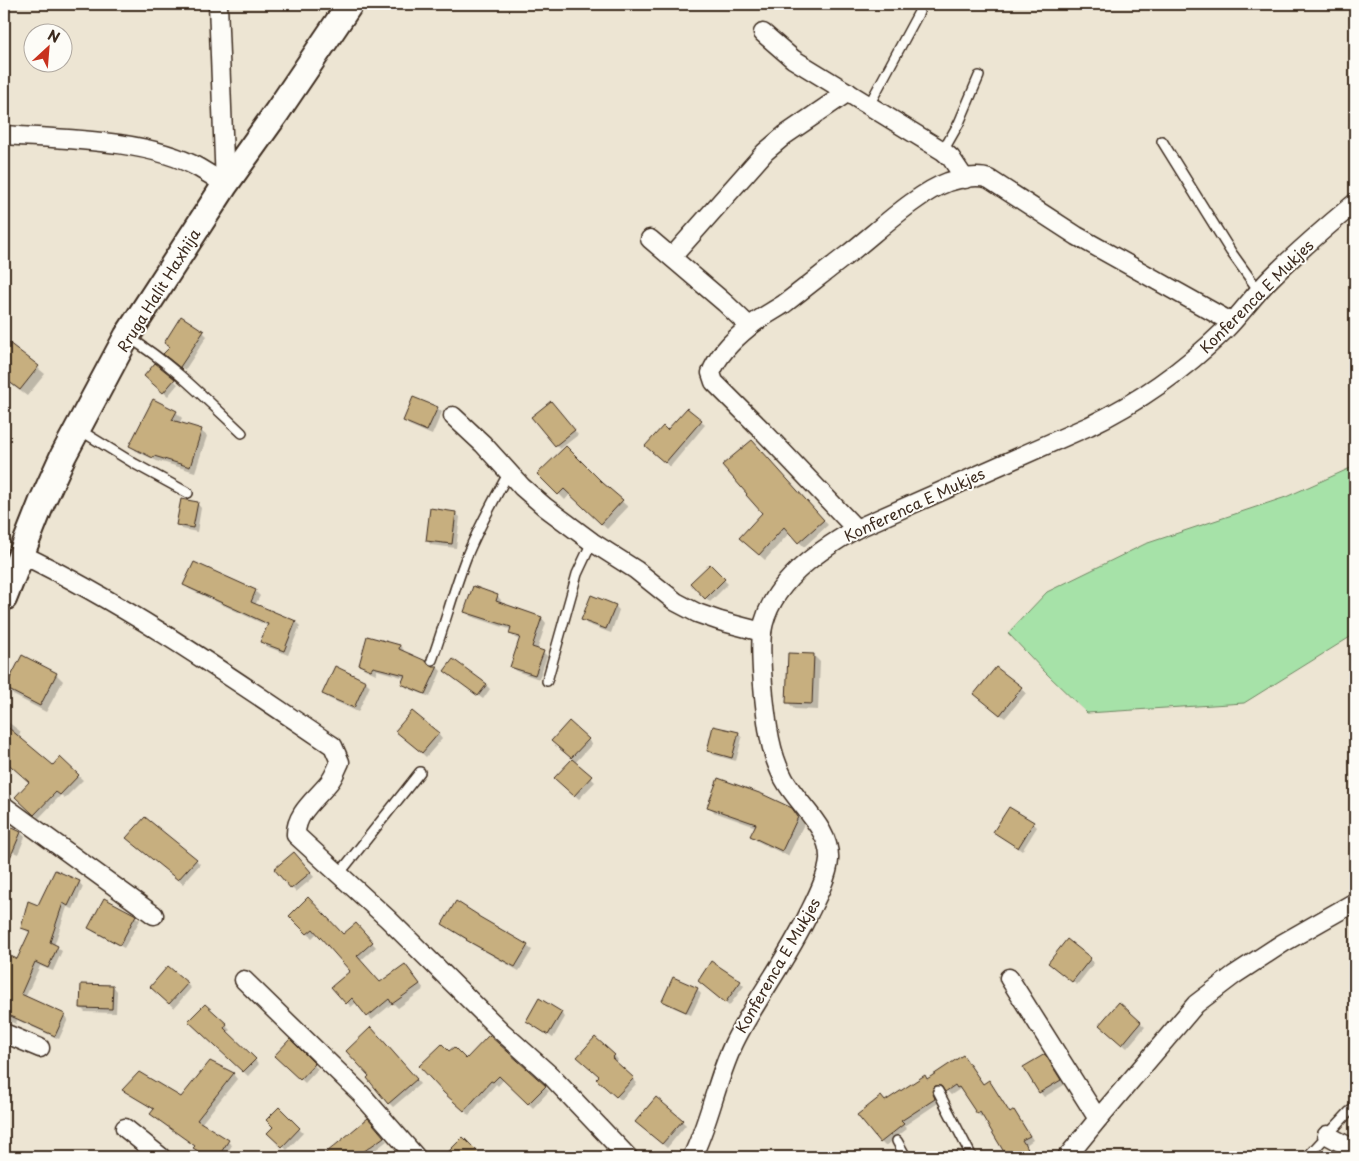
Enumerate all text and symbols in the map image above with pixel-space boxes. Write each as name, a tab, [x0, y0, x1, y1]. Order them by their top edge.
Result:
north arrow	[22, 22, 72, 72]
text: N	[44, 24, 64, 48]
street label: Rruga Halit Haxhija	[111, 223, 206, 356]
street label: Konferenca E Mukjes	[1194, 234, 1318, 358]
street label: Konferenca E Mukjes	[840, 461, 988, 547]
street label: Konferenca E Mukjes	[729, 893, 825, 1037]

